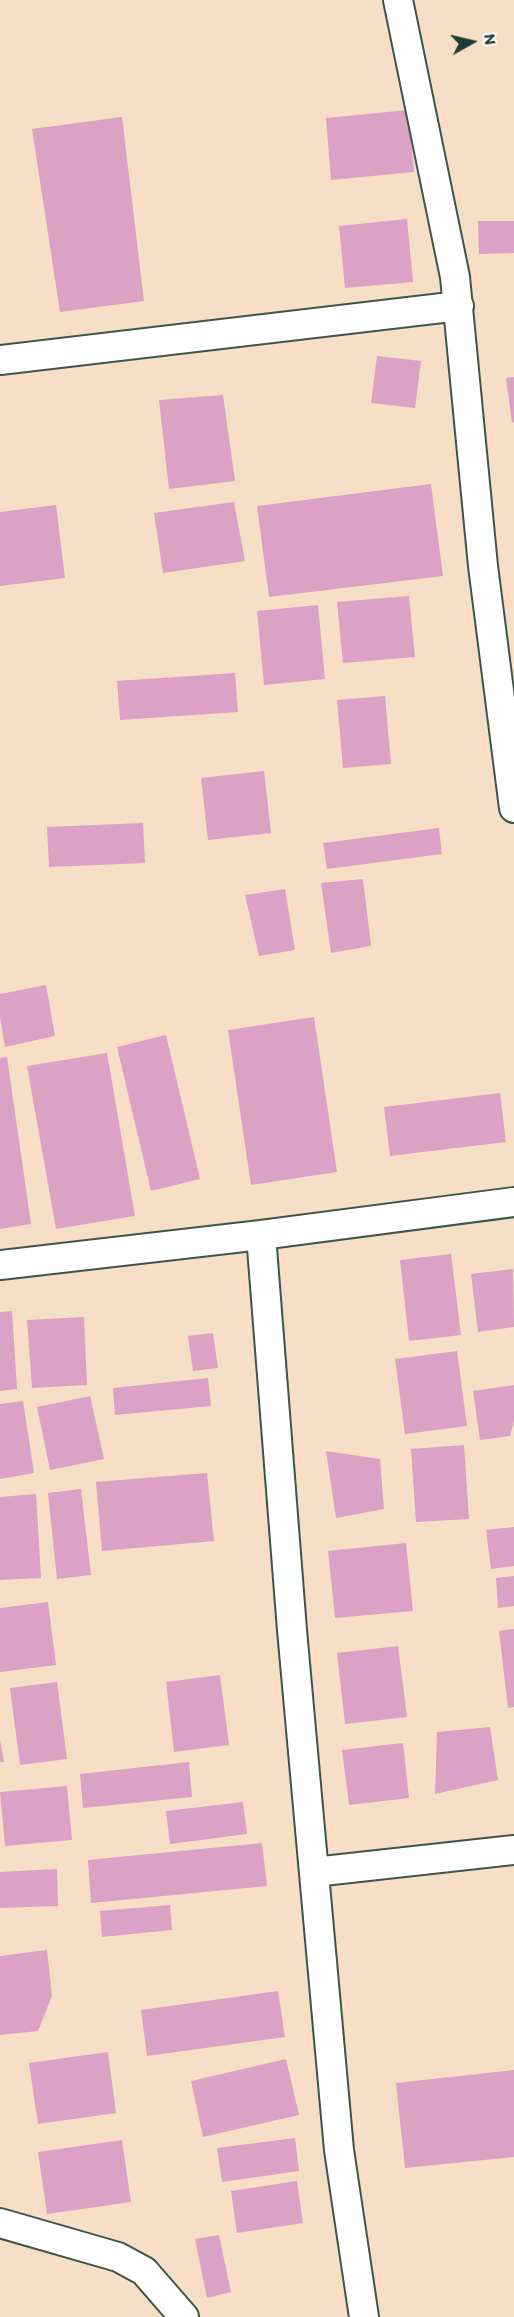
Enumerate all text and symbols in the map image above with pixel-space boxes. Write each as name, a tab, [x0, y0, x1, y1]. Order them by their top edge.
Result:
north arrow	[442, 12, 502, 72]
text: N	[480, 33, 500, 46]

